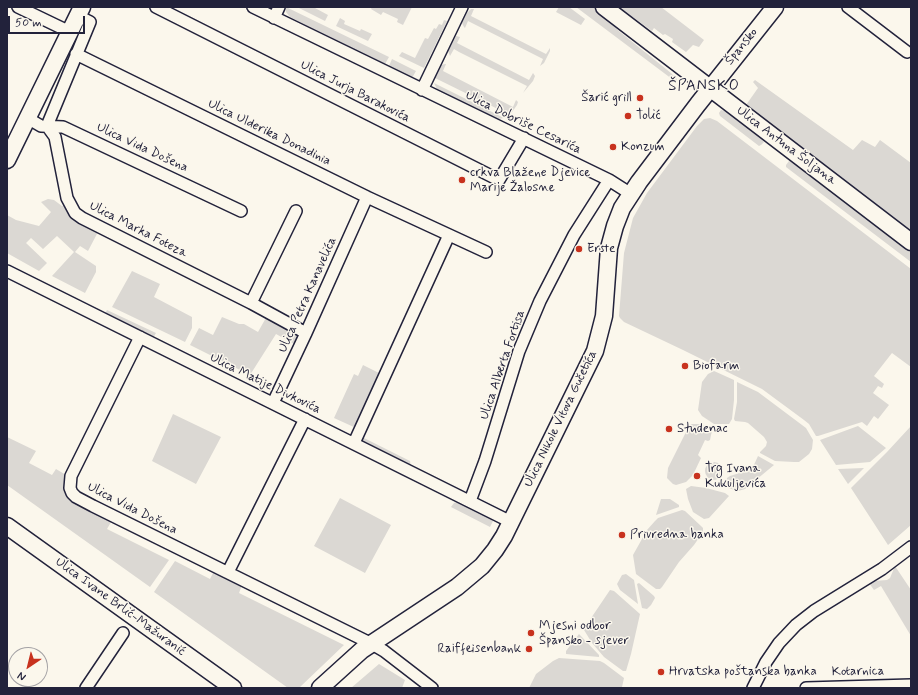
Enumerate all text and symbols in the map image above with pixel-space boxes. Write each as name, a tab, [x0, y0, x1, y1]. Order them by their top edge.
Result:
scale bar	[10, 8, 87, 34]
text: 50 m	[15, 15, 42, 31]
street label: Špansko	[722, 25, 762, 69]
street label: Ulica Jurja Barakovića	[298, 58, 412, 126]
district label: ŠPANSKO	[668, 78, 740, 96]
street label: Ulica Dobriše Cesarića	[462, 88, 584, 158]
place label: Šarić grill	[581, 90, 632, 106]
marker: Šarić grill	[635, 93, 645, 103]
street label: Ulica Ulderika Donadinia	[205, 96, 333, 170]
street label: Ulica Antuna Šoljana	[733, 103, 839, 189]
place label: Tolić	[636, 108, 661, 124]
marker: Tolić	[623, 111, 633, 121]
street label: Ulica Vida Došena	[94, 120, 190, 176]
place label: Konzum	[621, 139, 665, 155]
marker: Konzum	[608, 142, 618, 152]
place label: crkva Blažene Djevice Marije Žalosne	[470, 165, 590, 196]
marker: crkva Blažene Djevice Marije Žalosne	[457, 175, 467, 185]
street label: Ulica Marka Foteza	[86, 199, 190, 261]
street label: Ulica Petra Kanavelića	[275, 235, 341, 355]
place label: Erste	[587, 241, 615, 257]
marker: Erste	[574, 244, 584, 254]
street label: Ulica Alberta Fortisa	[477, 308, 529, 422]
street label: Ulica Nikole Vitova Gučetića	[521, 348, 601, 490]
street label: Ulica Matije Divkovića	[207, 350, 323, 418]
place label: Biofarm	[693, 358, 739, 374]
marker: Biofarm	[680, 361, 690, 371]
place label: Studenac	[677, 421, 728, 437]
marker: Studenac	[664, 424, 674, 434]
place label: Trg Ivana Kukuljevića	[705, 461, 766, 492]
marker: Trg Ivana Kukuljevića	[692, 471, 702, 481]
street label: Ulica Vida Došena	[84, 480, 180, 538]
place label: Privredna banka	[630, 527, 724, 543]
marker: Privredna banka	[617, 530, 627, 540]
street label: Ulica Ivane Brlić-Mažuranić	[52, 554, 188, 660]
place label: Mjesni odbor Špansko - sjever	[539, 618, 629, 649]
marker: Mjesni odbor Špansko - sjever	[526, 628, 536, 638]
place label: Raiffeisenbank	[437, 641, 521, 657]
marker: Raiffeisenbank	[524, 644, 534, 654]
north arrow	[8, 647, 48, 687]
place label: Hrvatska poštanska banka	[669, 664, 817, 680]
street label: Kotarnica	[832, 664, 884, 680]
marker: Hrvatska poštanska banka	[656, 667, 666, 677]
text: N	[15, 668, 29, 684]

